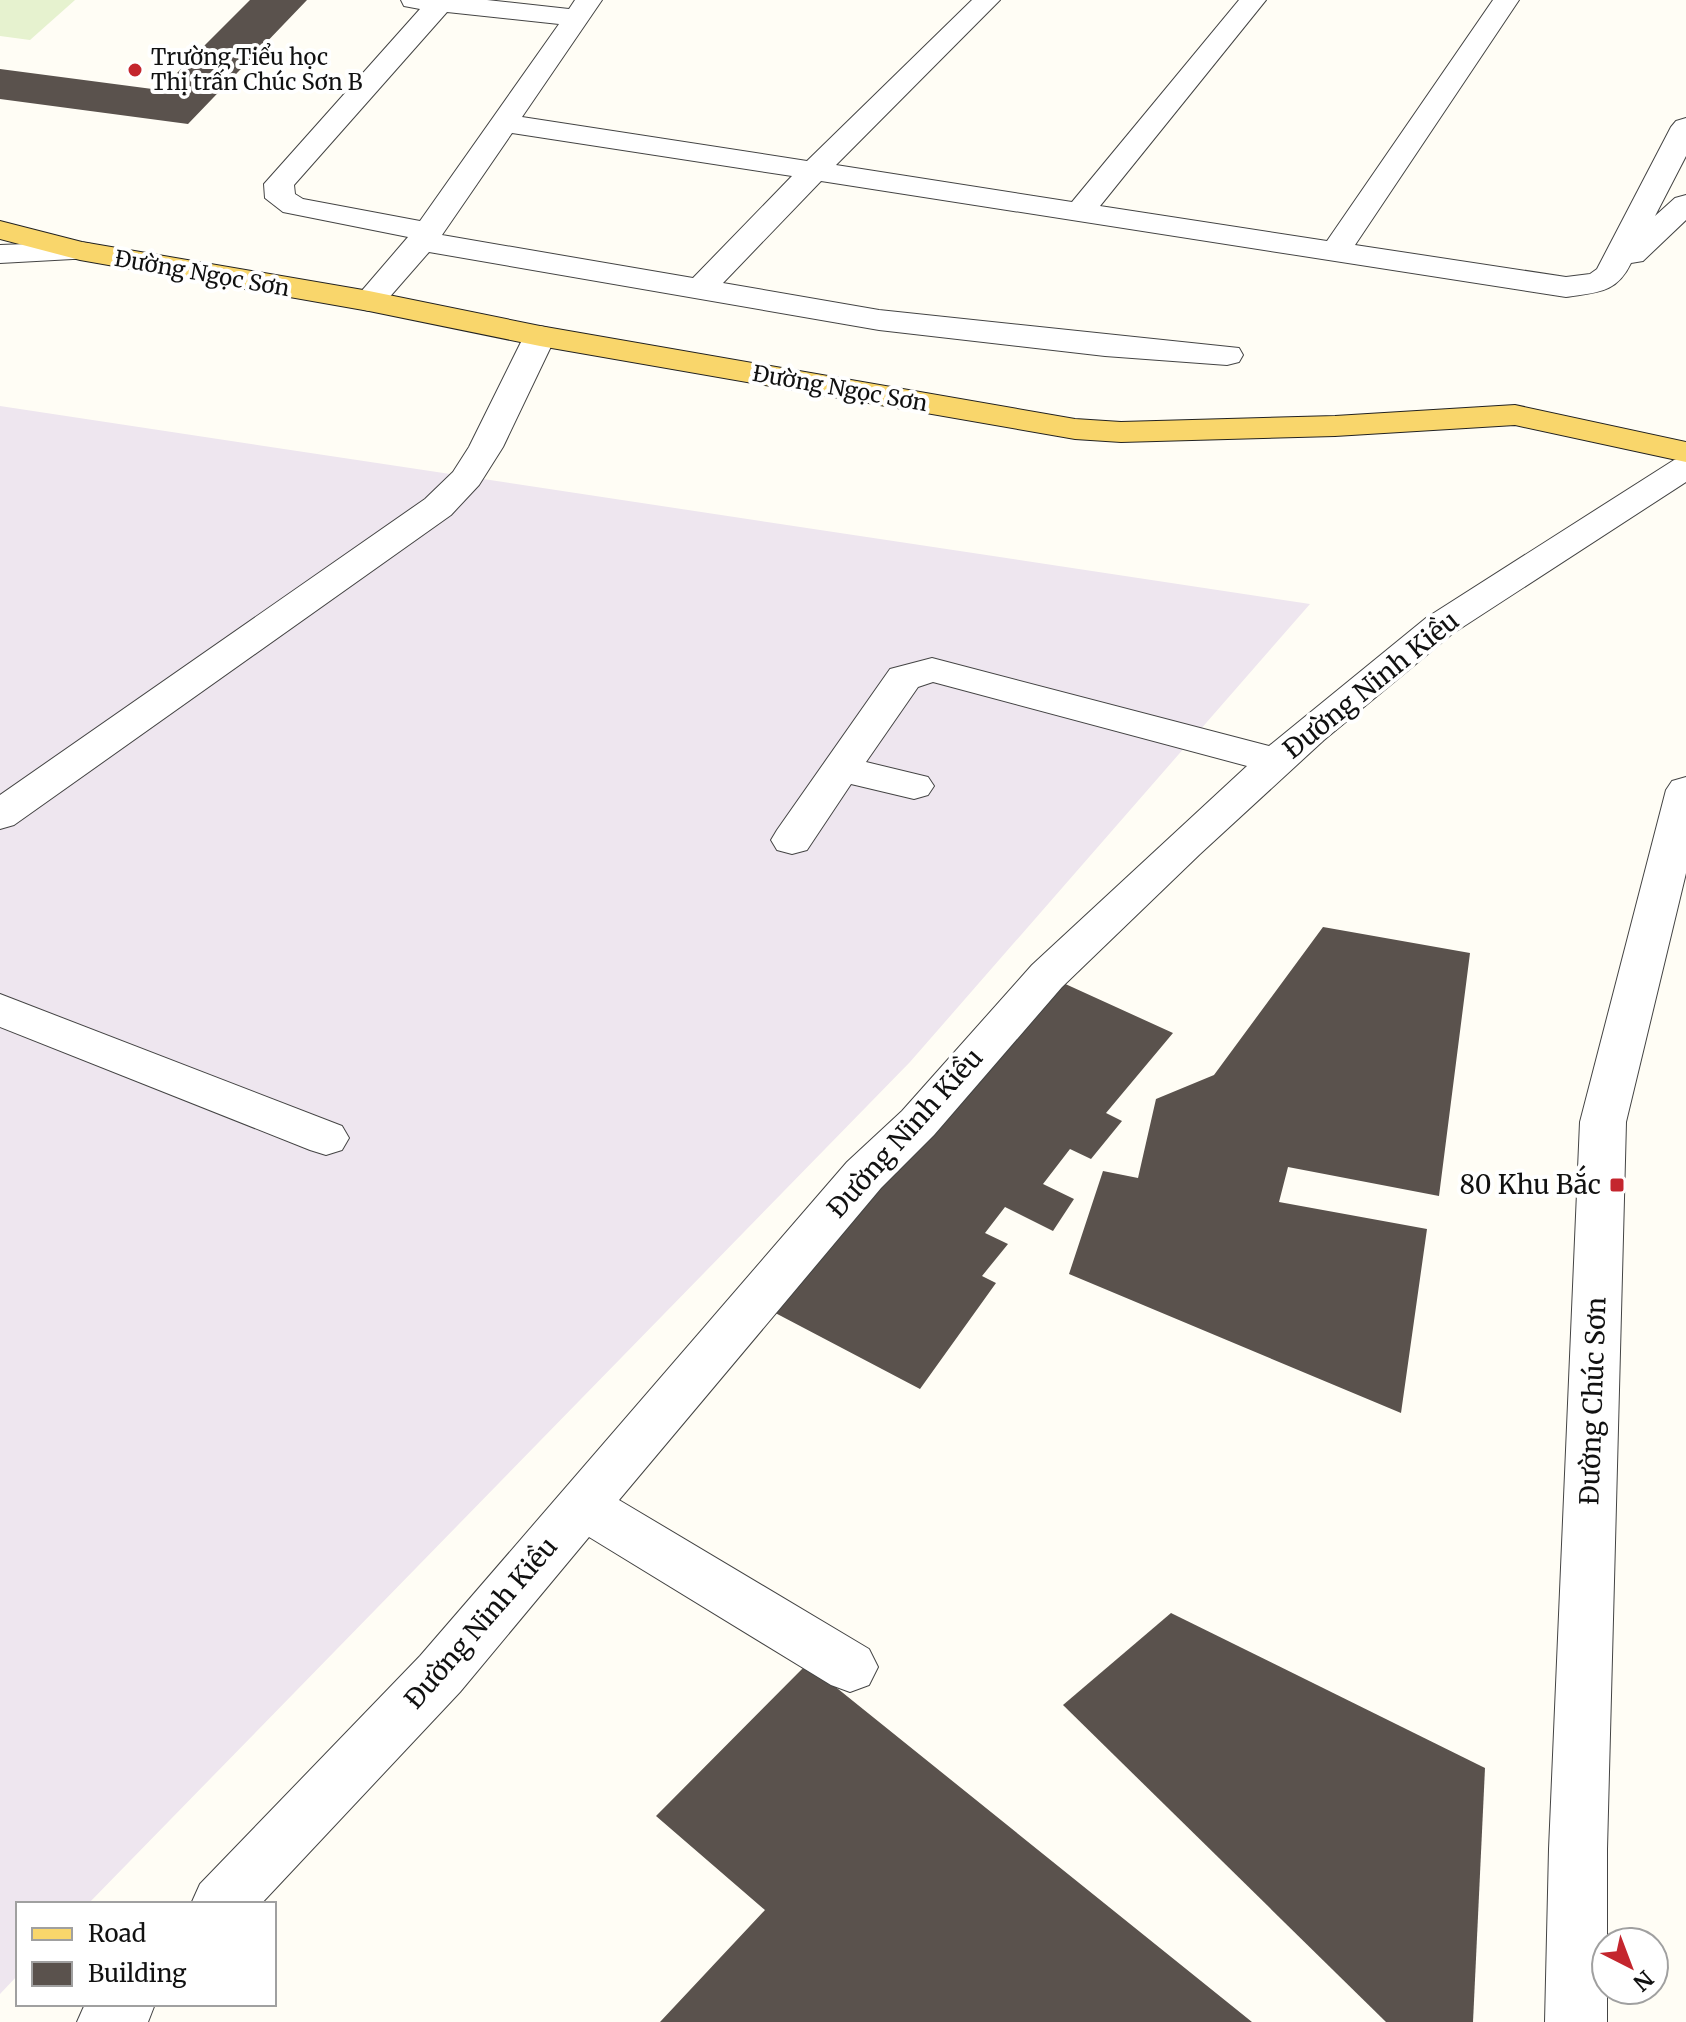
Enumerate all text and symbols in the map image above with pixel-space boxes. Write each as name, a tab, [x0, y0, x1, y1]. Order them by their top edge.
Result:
place label: Trường Tiểu học Thị trấn Chúc Sơn B	[151, 42, 363, 96]
marker: Trường Tiểu học Thị trấn Chúc Sơn B	[126, 61, 144, 79]
street label: Đường Ngọc Sơn	[112, 244, 292, 302]
street label: Đường Ngọc Sơn	[750, 359, 930, 417]
street label: Đường Ninh Kiều	[1276, 604, 1465, 766]
street label: Đường Ninh Kiều	[820, 1041, 989, 1224]
place label: 80 Khu Bắc	[1459, 1164, 1601, 1201]
marker: 80 Khu Bắc	[1608, 1176, 1626, 1194]
street label: Đường Chúc Sơn	[1572, 1296, 1613, 1506]
street label: Đường Ninh Kiều	[397, 1530, 564, 1715]
legend	[16, 1902, 276, 2006]
text: Road	[88, 1918, 146, 1949]
north arrow	[1590, 1926, 1670, 2006]
text: Building	[88, 1958, 187, 1989]
text: N	[1627, 1965, 1659, 1997]

